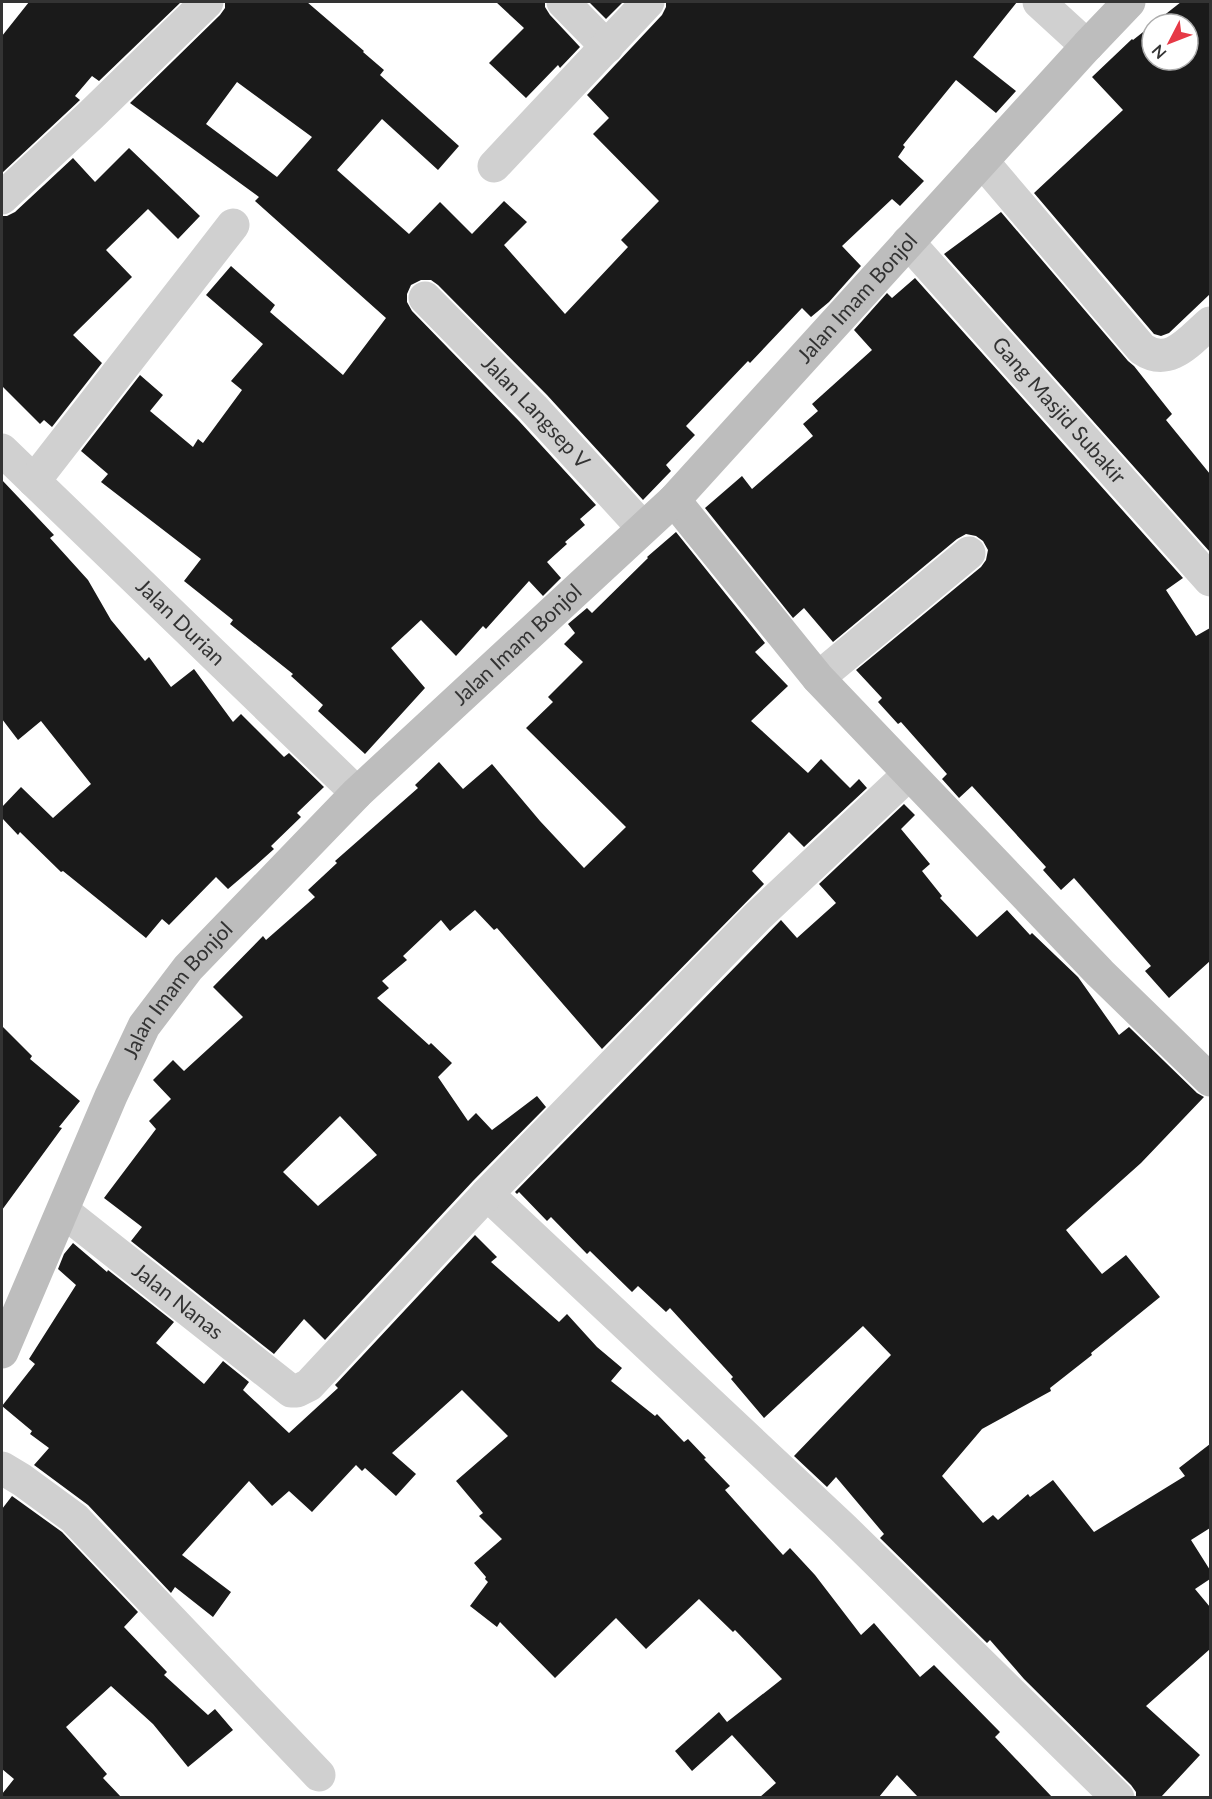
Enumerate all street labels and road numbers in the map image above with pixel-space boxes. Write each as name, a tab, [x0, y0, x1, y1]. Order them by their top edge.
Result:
street label: Jalan Imam Bonjol	[791, 227, 922, 367]
street label: Gang Masjid Subakir	[988, 331, 1132, 488]
street label: Jalan Langsep V	[477, 350, 596, 473]
street label: Jalan Durian	[132, 573, 231, 670]
street label: Jalan Imam Bonjol	[447, 578, 586, 709]
street label: Jalan Imam Bonjol	[116, 916, 237, 1062]
street label: Jalan Nanas	[128, 1257, 229, 1344]

